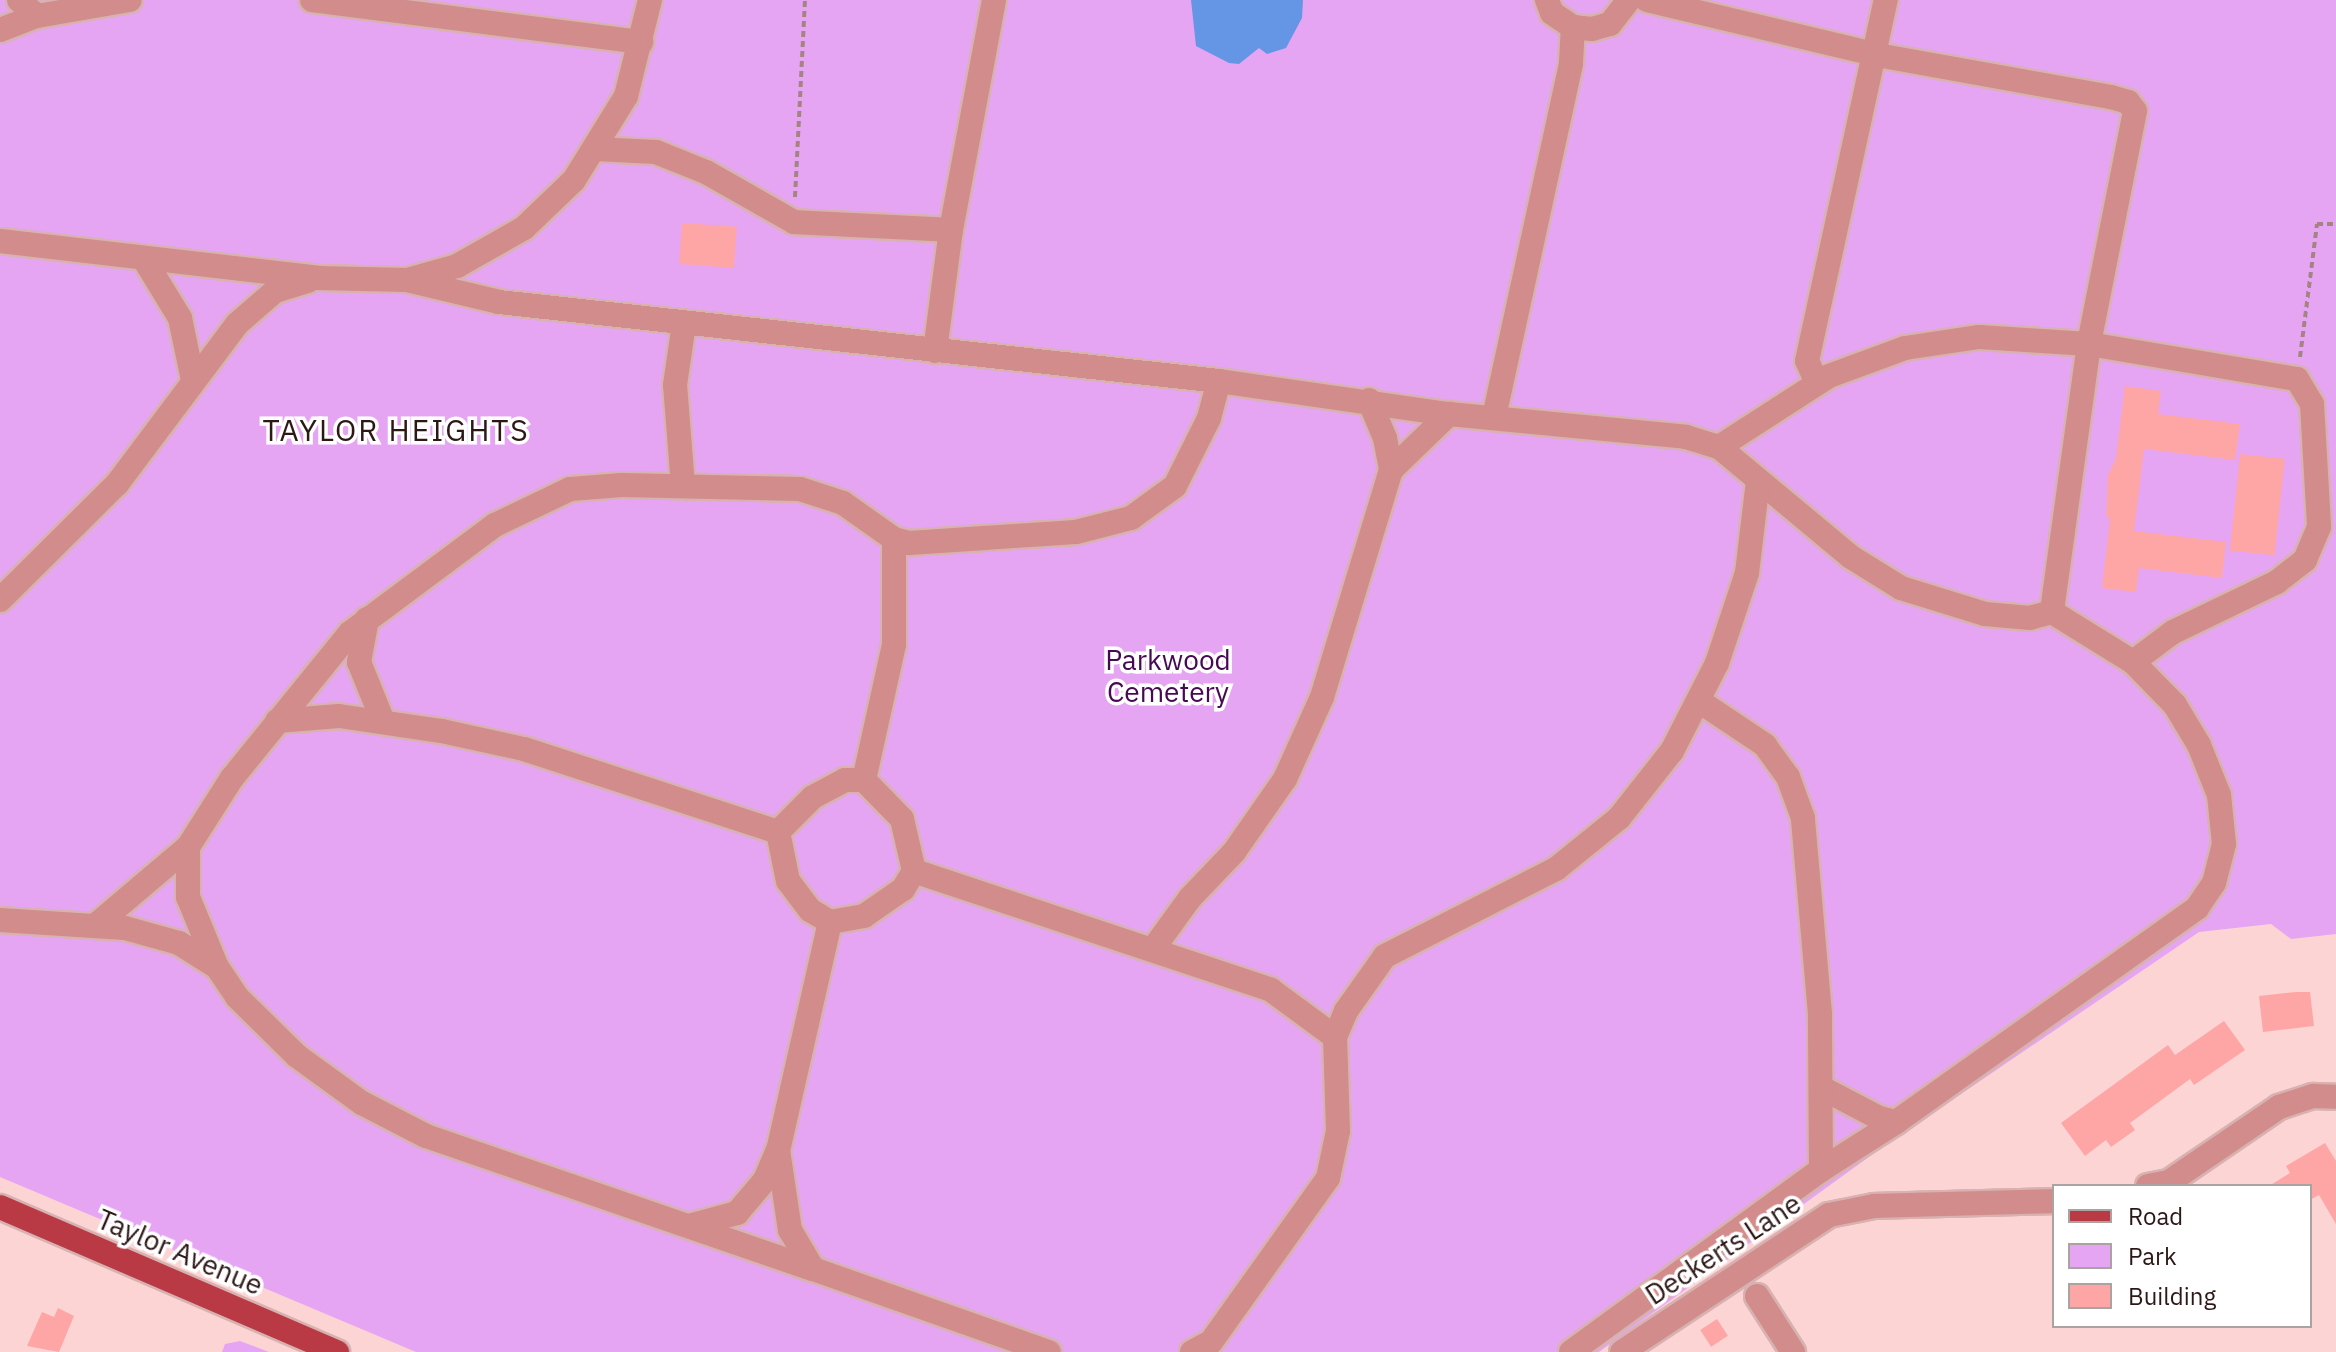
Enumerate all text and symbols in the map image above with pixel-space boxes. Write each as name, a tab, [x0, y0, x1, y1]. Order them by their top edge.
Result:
district label: TAYLOR HEIGHTS	[262, 412, 530, 448]
park label: Parkwood Cemetery	[1105, 643, 1231, 709]
legend	[2052, 1184, 2312, 1328]
street label: Deckerts Lane	[1639, 1186, 1807, 1312]
text: Road	[2128, 1200, 2183, 1232]
street label: Taylor Avenue	[92, 1202, 268, 1302]
text: Park	[2128, 1240, 2177, 1272]
text: Building	[2128, 1280, 2216, 1312]

